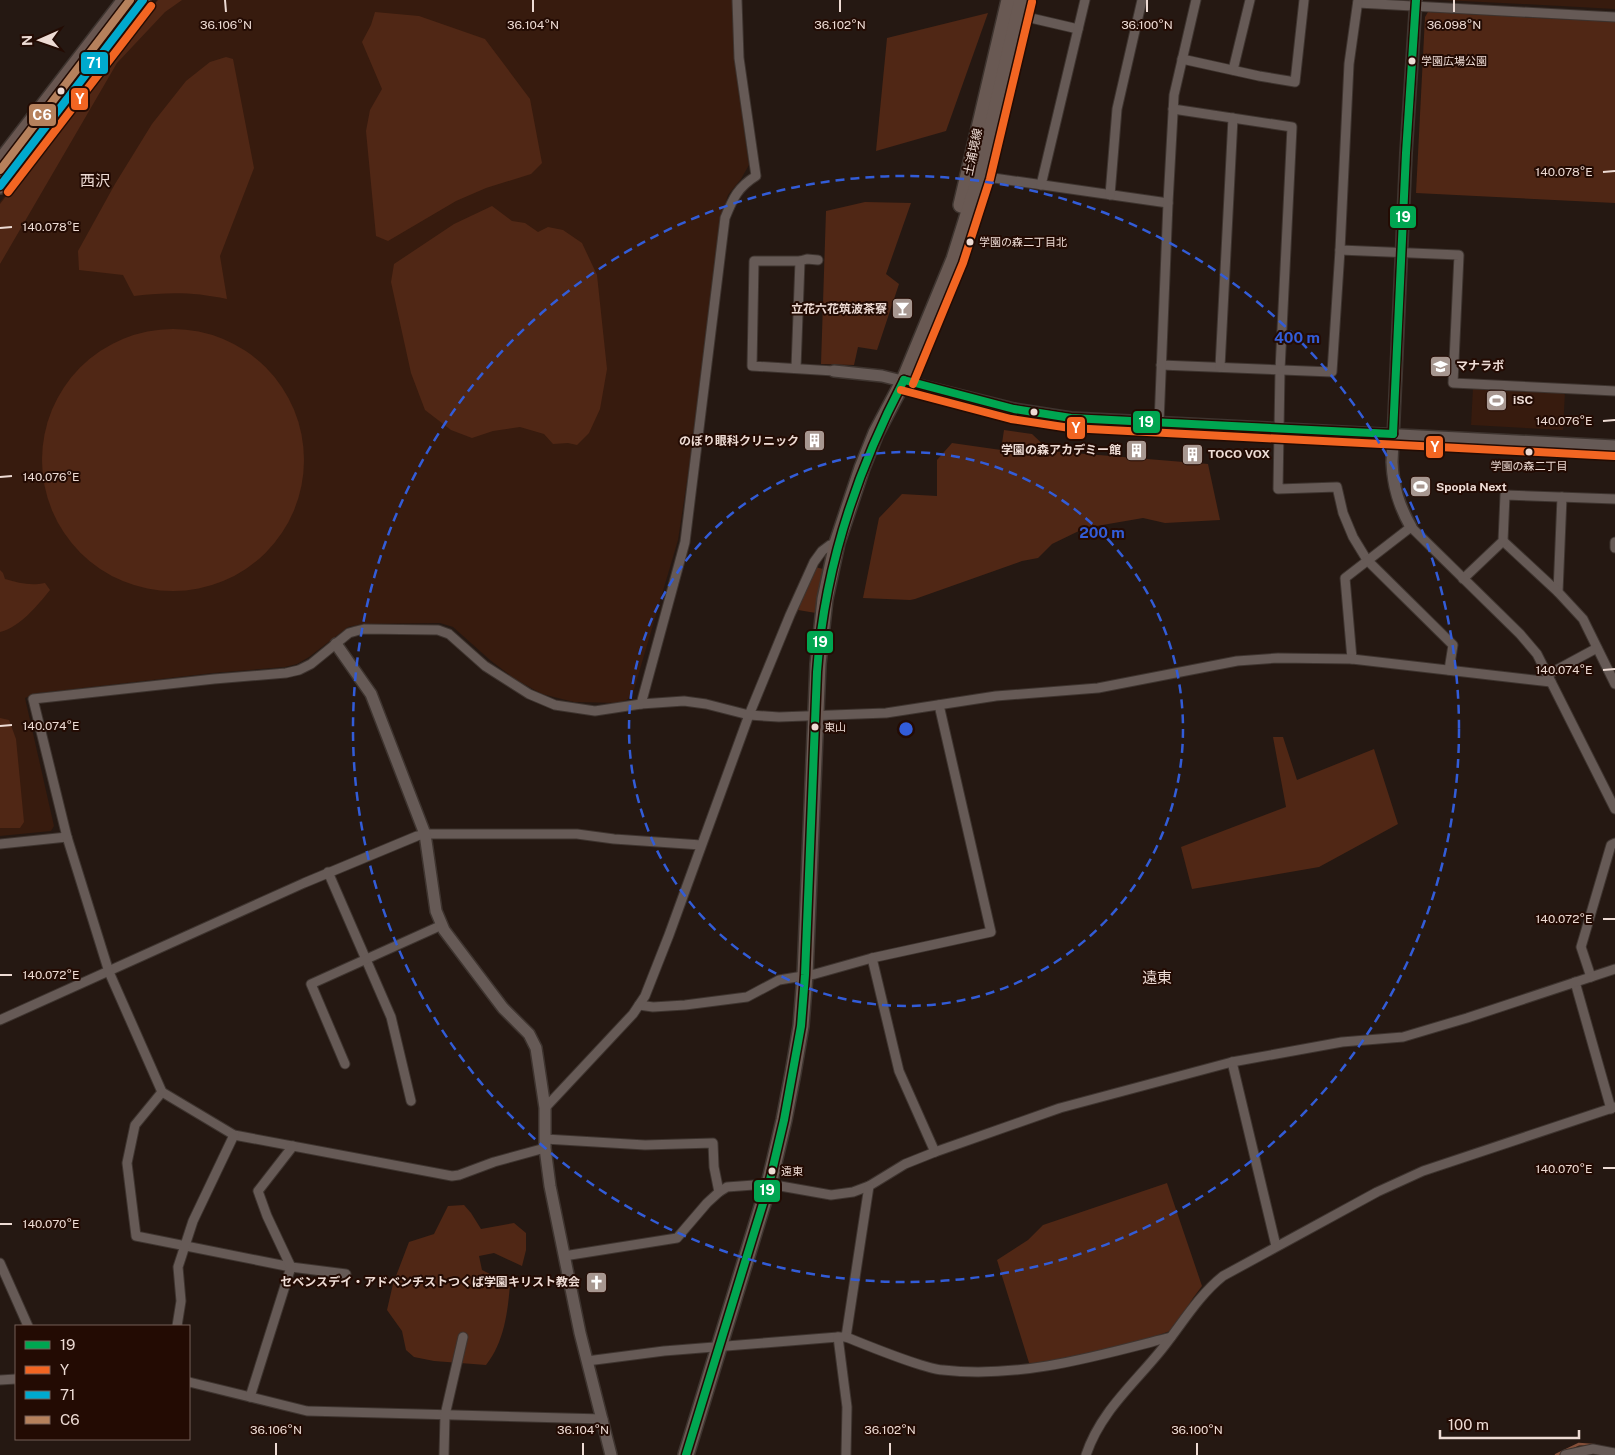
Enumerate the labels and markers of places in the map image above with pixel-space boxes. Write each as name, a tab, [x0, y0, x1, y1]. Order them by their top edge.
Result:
place label: 学園広場公園	[1421, 55, 1487, 67]
marker: 学園広場公園	[1407, 56, 1417, 66]
unlabelled marker	[56, 86, 66, 96]
place label: 学園の森二丁目北	[979, 236, 1067, 248]
marker: 学園の森二丁目北	[965, 237, 975, 247]
bar icon: 立花六花筑波茶寮	[891, 297, 915, 321]
place label: 立花六花筑波茶寮	[791, 302, 887, 316]
school or university icon: マナラボ	[1428, 354, 1452, 378]
place label: マナラボ	[1456, 359, 1504, 373]
sports icon: iSC	[1485, 388, 1509, 412]
place label: iSC	[1513, 393, 1533, 407]
unlabelled marker	[1029, 407, 1039, 417]
building icon: のぼり眼科クリニック	[803, 429, 827, 453]
place label: のぼり眼科クリニック	[679, 434, 799, 448]
building icon: 学園の森アカデミー館	[1125, 438, 1149, 462]
building icon: TOCO VOX	[1180, 442, 1204, 466]
place label: 学園の森アカデミー館	[1001, 443, 1121, 457]
place label: TOCO VOX	[1208, 447, 1271, 461]
marker: 学園の森二丁目	[1524, 447, 1534, 457]
place label: 学園の森二丁目	[1491, 460, 1568, 472]
sports icon: Spopla Next	[1408, 475, 1432, 499]
place label: Spopla Next	[1436, 480, 1507, 494]
centre of rings	[897, 720, 915, 738]
place label: 東山	[824, 721, 846, 733]
marker: 東山	[810, 722, 820, 732]
place label: 遠東	[781, 1165, 803, 1177]
marker: 遠東	[767, 1166, 777, 1176]
church icon: セベンスデイ・アドベンチストつくば学園キリスト教会	[584, 1270, 608, 1294]
place label: セベンスデイ・アドベンチストつくば学園キリスト教会	[280, 1275, 580, 1289]

